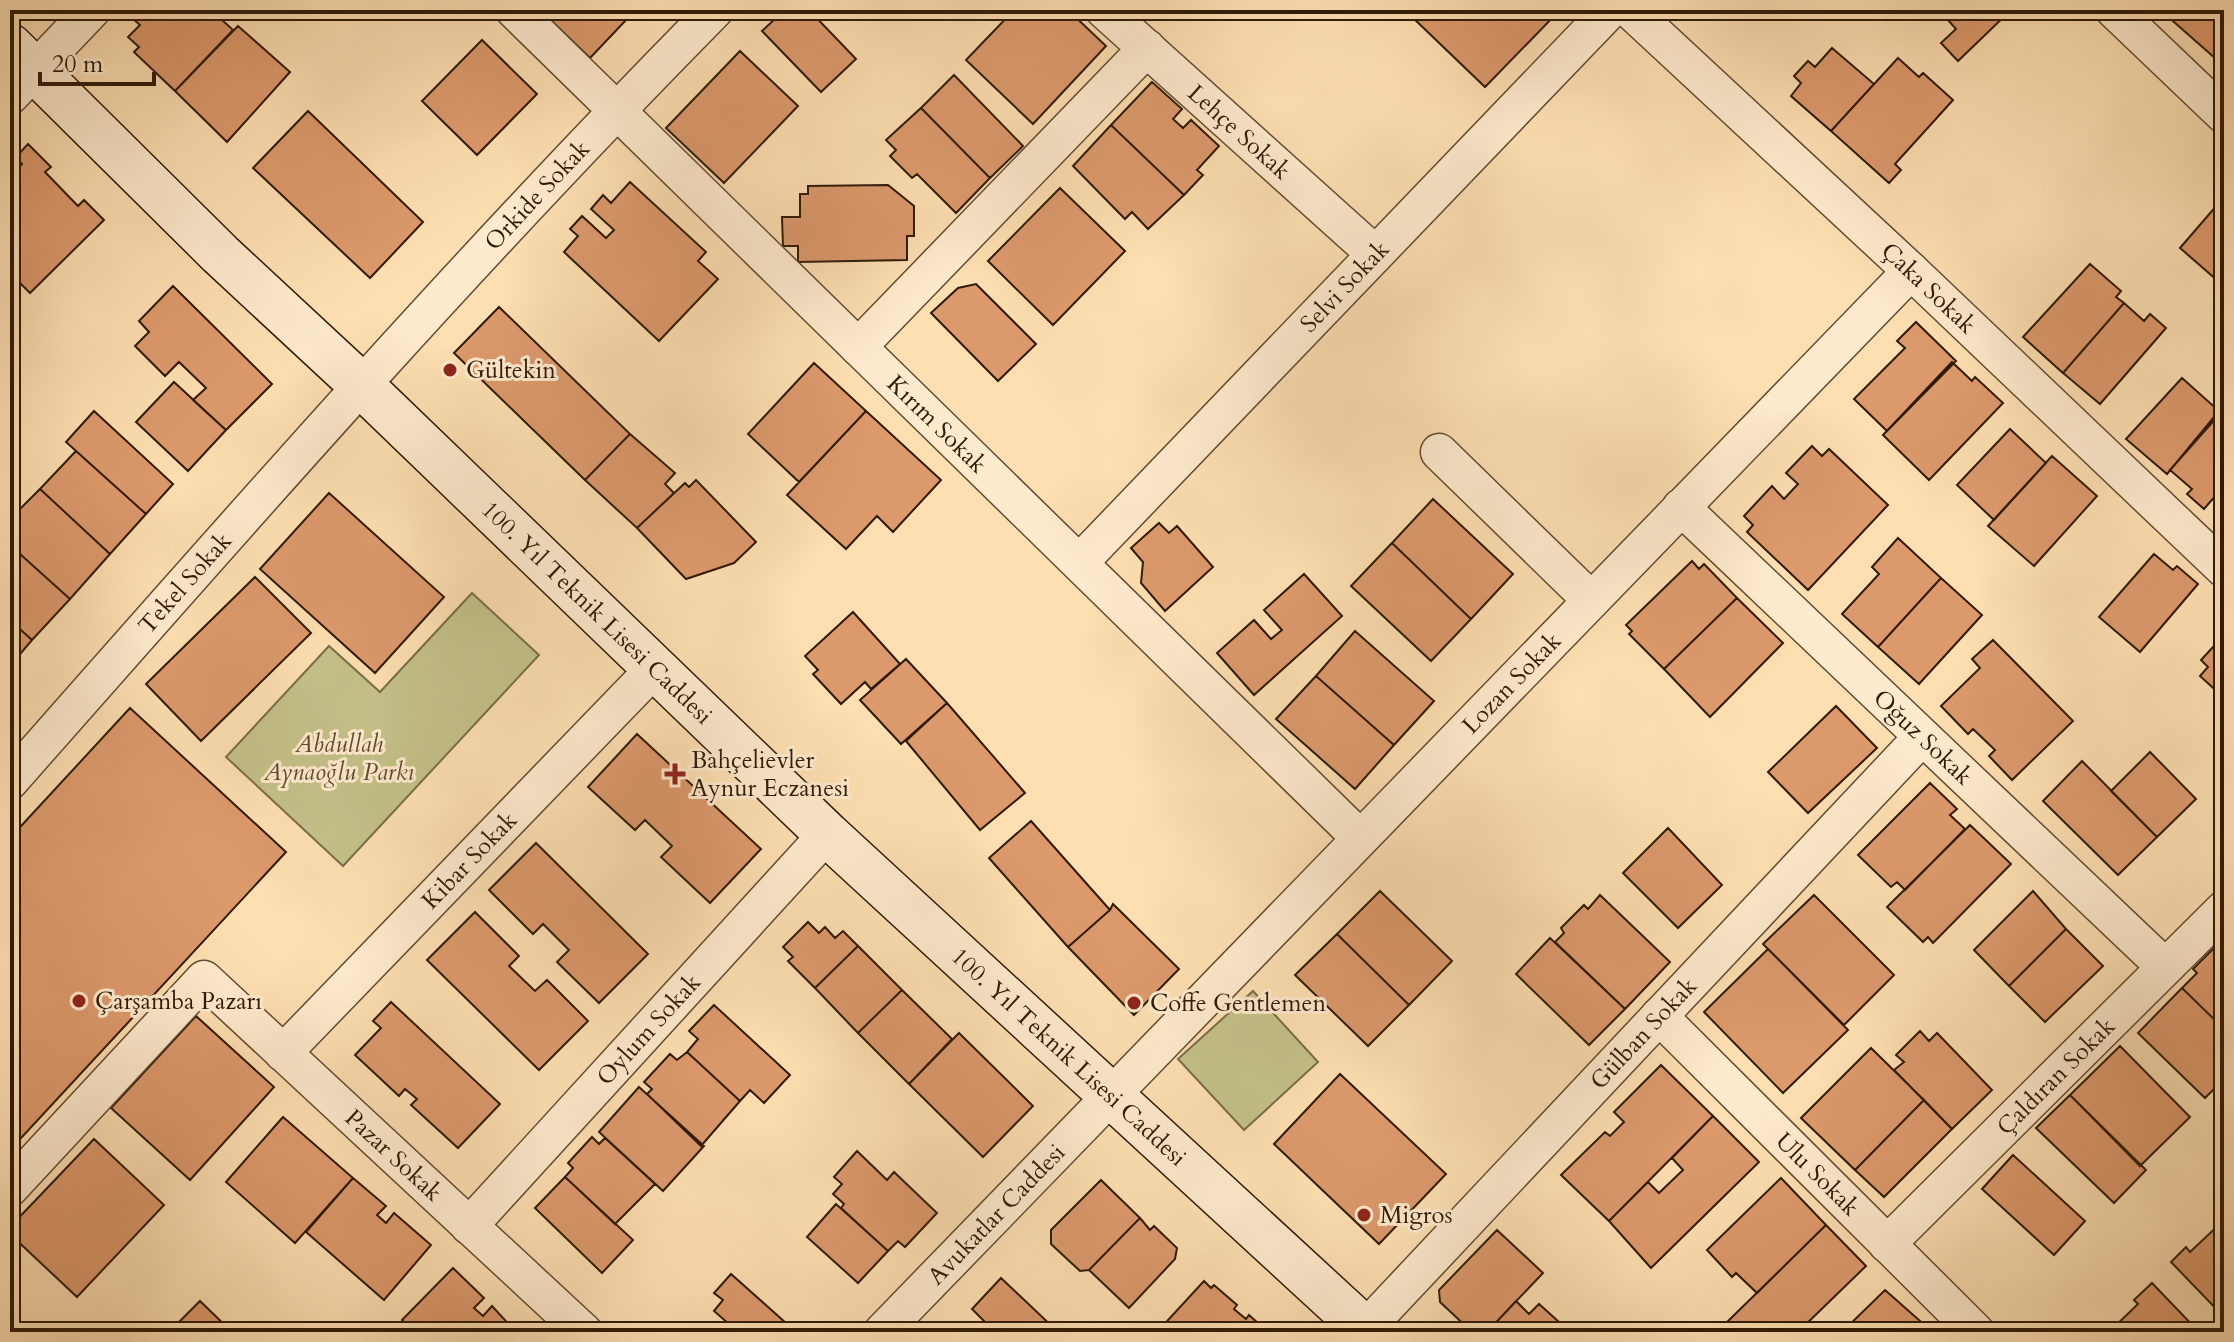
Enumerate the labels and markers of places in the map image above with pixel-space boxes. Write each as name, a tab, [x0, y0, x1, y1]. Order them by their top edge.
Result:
place label: Gültekin	[466, 354, 556, 387]
marker: Gültekin	[441, 361, 459, 379]
place label: Bahçelievler Aynur Eczanesi	[691, 744, 849, 805]
marker: Bahçelievler Aynur Eczanesi	[666, 765, 684, 783]
place label: Çarşamba Pazarı	[95, 985, 262, 1018]
place label: Coffe Gentlemen	[1150, 987, 1326, 1020]
marker: Çarşamba Pazarı	[70, 992, 88, 1010]
marker: Coffe Gentlemen	[1125, 994, 1143, 1012]
place label: Migros	[1380, 1199, 1453, 1232]
marker: Migros	[1355, 1206, 1373, 1224]

